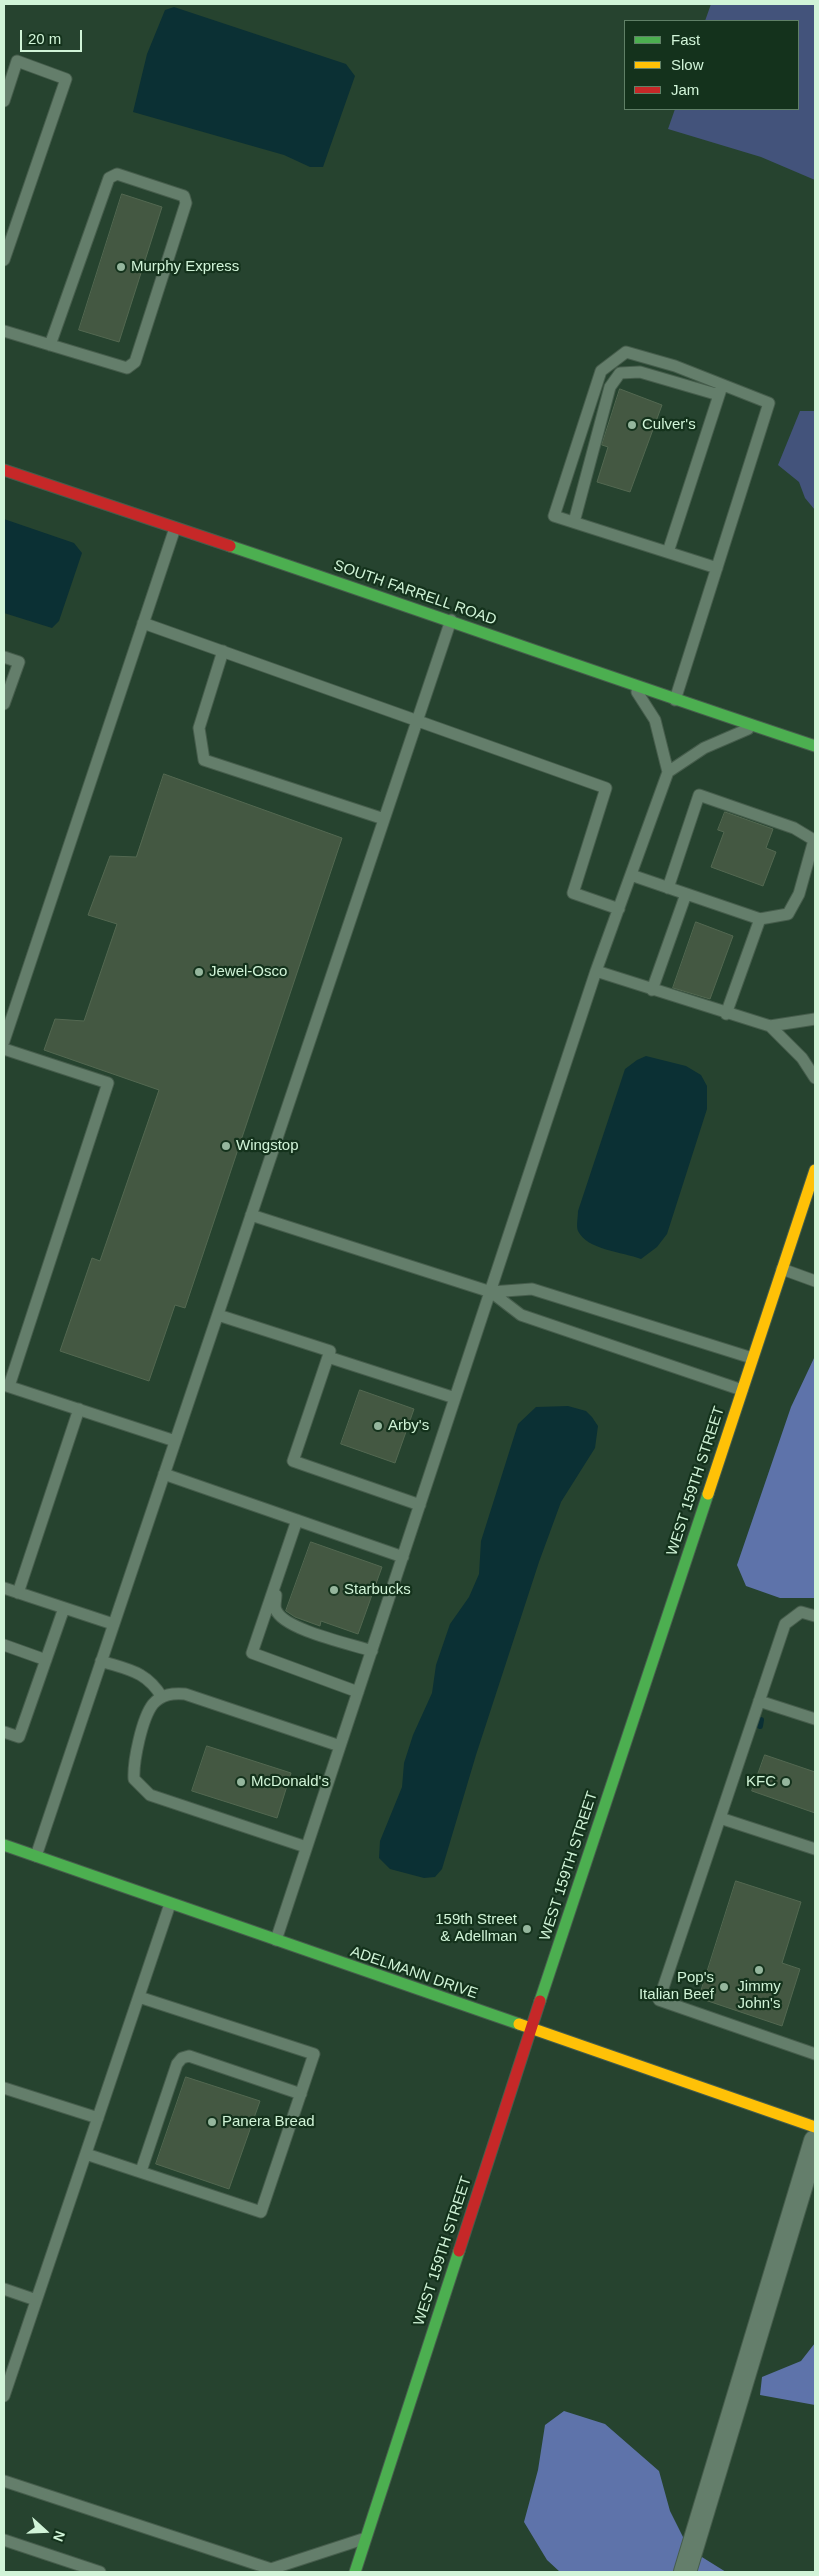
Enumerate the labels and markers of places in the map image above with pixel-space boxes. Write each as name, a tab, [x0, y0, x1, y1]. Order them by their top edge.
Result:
place label: Murphy Express	[131, 258, 239, 276]
marker: Murphy Express	[115, 261, 127, 273]
place label: Culver's	[642, 416, 696, 434]
marker: Culver's	[626, 419, 638, 431]
place label: Jewel-Osco	[209, 963, 287, 981]
marker: Jewel-Osco	[193, 966, 205, 978]
place label: Wingstop	[236, 1137, 299, 1155]
marker: Wingstop	[220, 1140, 232, 1152]
place label: Arby's	[388, 1417, 429, 1435]
marker: Arby's	[372, 1420, 384, 1432]
place label: Starbucks	[344, 1581, 411, 1599]
marker: Starbucks	[328, 1584, 340, 1596]
place label: McDonald's	[251, 1773, 329, 1791]
place label: KFC	[746, 1773, 776, 1791]
marker: McDonald's	[235, 1776, 247, 1788]
marker: KFC	[780, 1776, 792, 1788]
place label: 159th Street & Adellman	[435, 1911, 517, 1946]
marker: 159th Street & Adellman	[521, 1923, 533, 1935]
marker: Jimmy John's	[753, 1964, 765, 1976]
place label: Pop's Italian Beef	[639, 1969, 714, 2004]
place label: Jimmy John's	[737, 1978, 781, 2013]
marker: Pop's Italian Beef	[718, 1981, 730, 1993]
place label: Panera Bread	[222, 2113, 315, 2131]
marker: Panera Bread	[206, 2116, 218, 2128]

